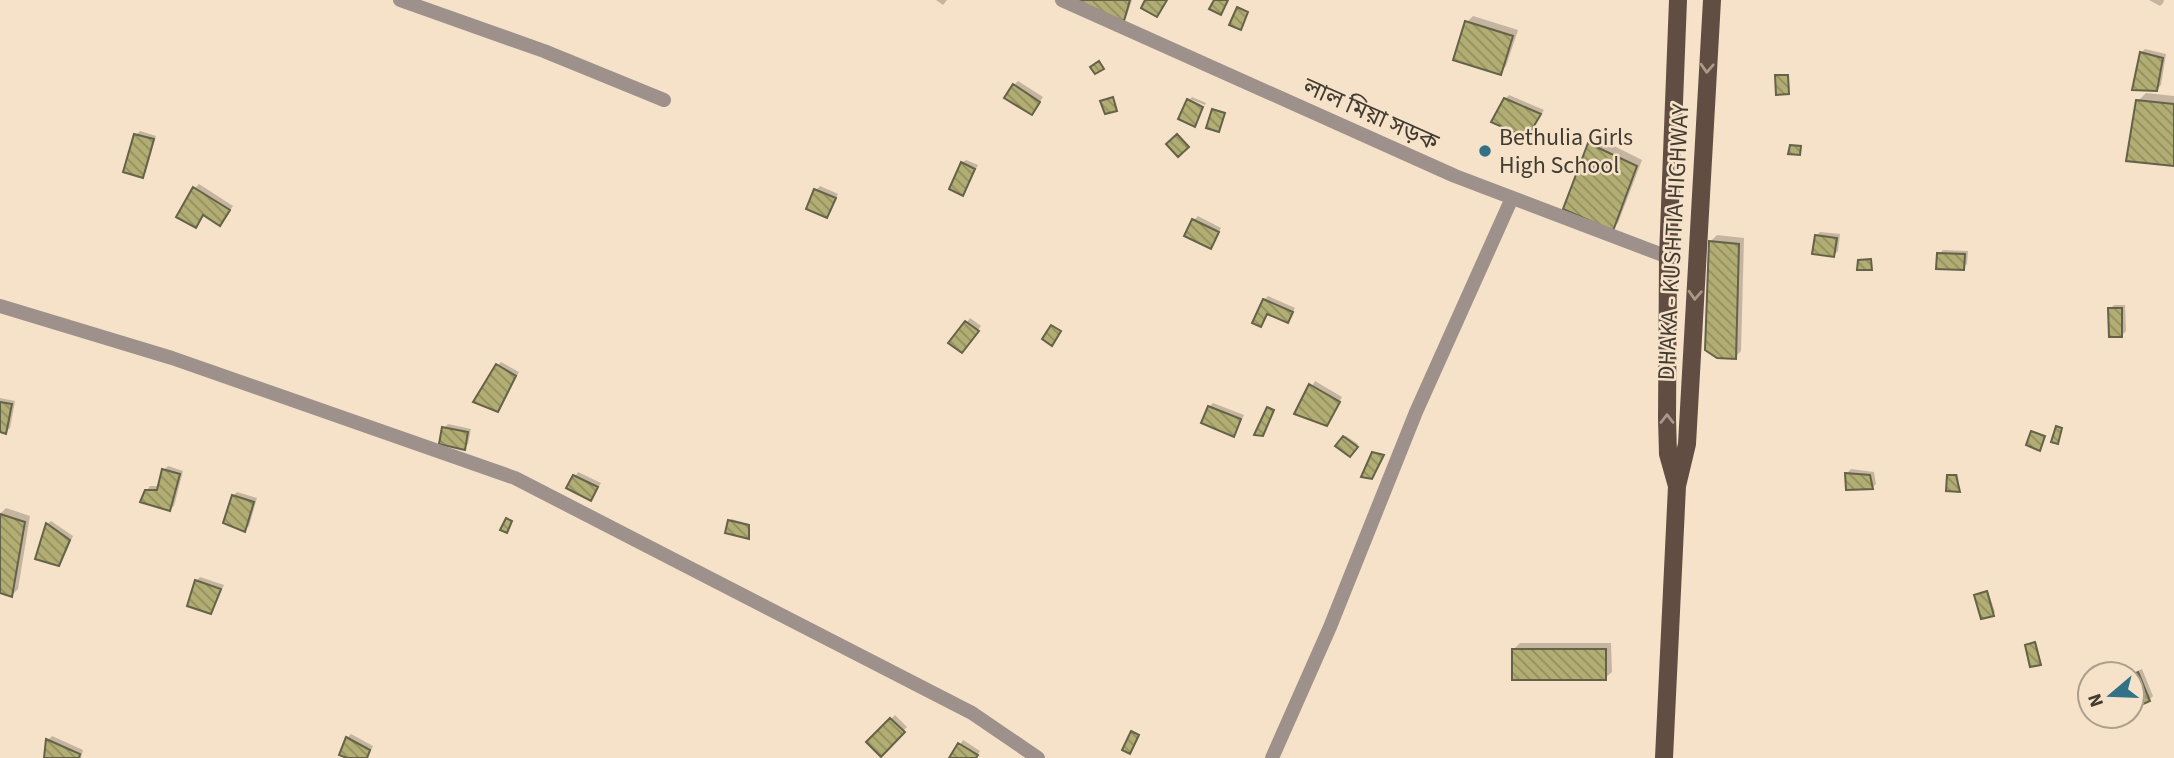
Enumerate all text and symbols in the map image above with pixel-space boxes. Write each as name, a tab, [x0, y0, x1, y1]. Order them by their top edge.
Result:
one-way arrow	[1700, 63, 1715, 74]
street label: লাল মিয়া সড়ক	[1297, 69, 1445, 160]
street label: DHAKA - KUSHTIA HIGHWAY	[1649, 102, 1698, 381]
place label: Bethulia Girls High School	[1499, 120, 1633, 183]
marker: Bethulia Girls High School	[1477, 143, 1493, 159]
one-way arrow	[1688, 290, 1703, 301]
one-way arrow	[1659, 414, 1675, 424]
north arrow	[2076, 660, 2146, 730]
text: N	[2082, 690, 2111, 710]

